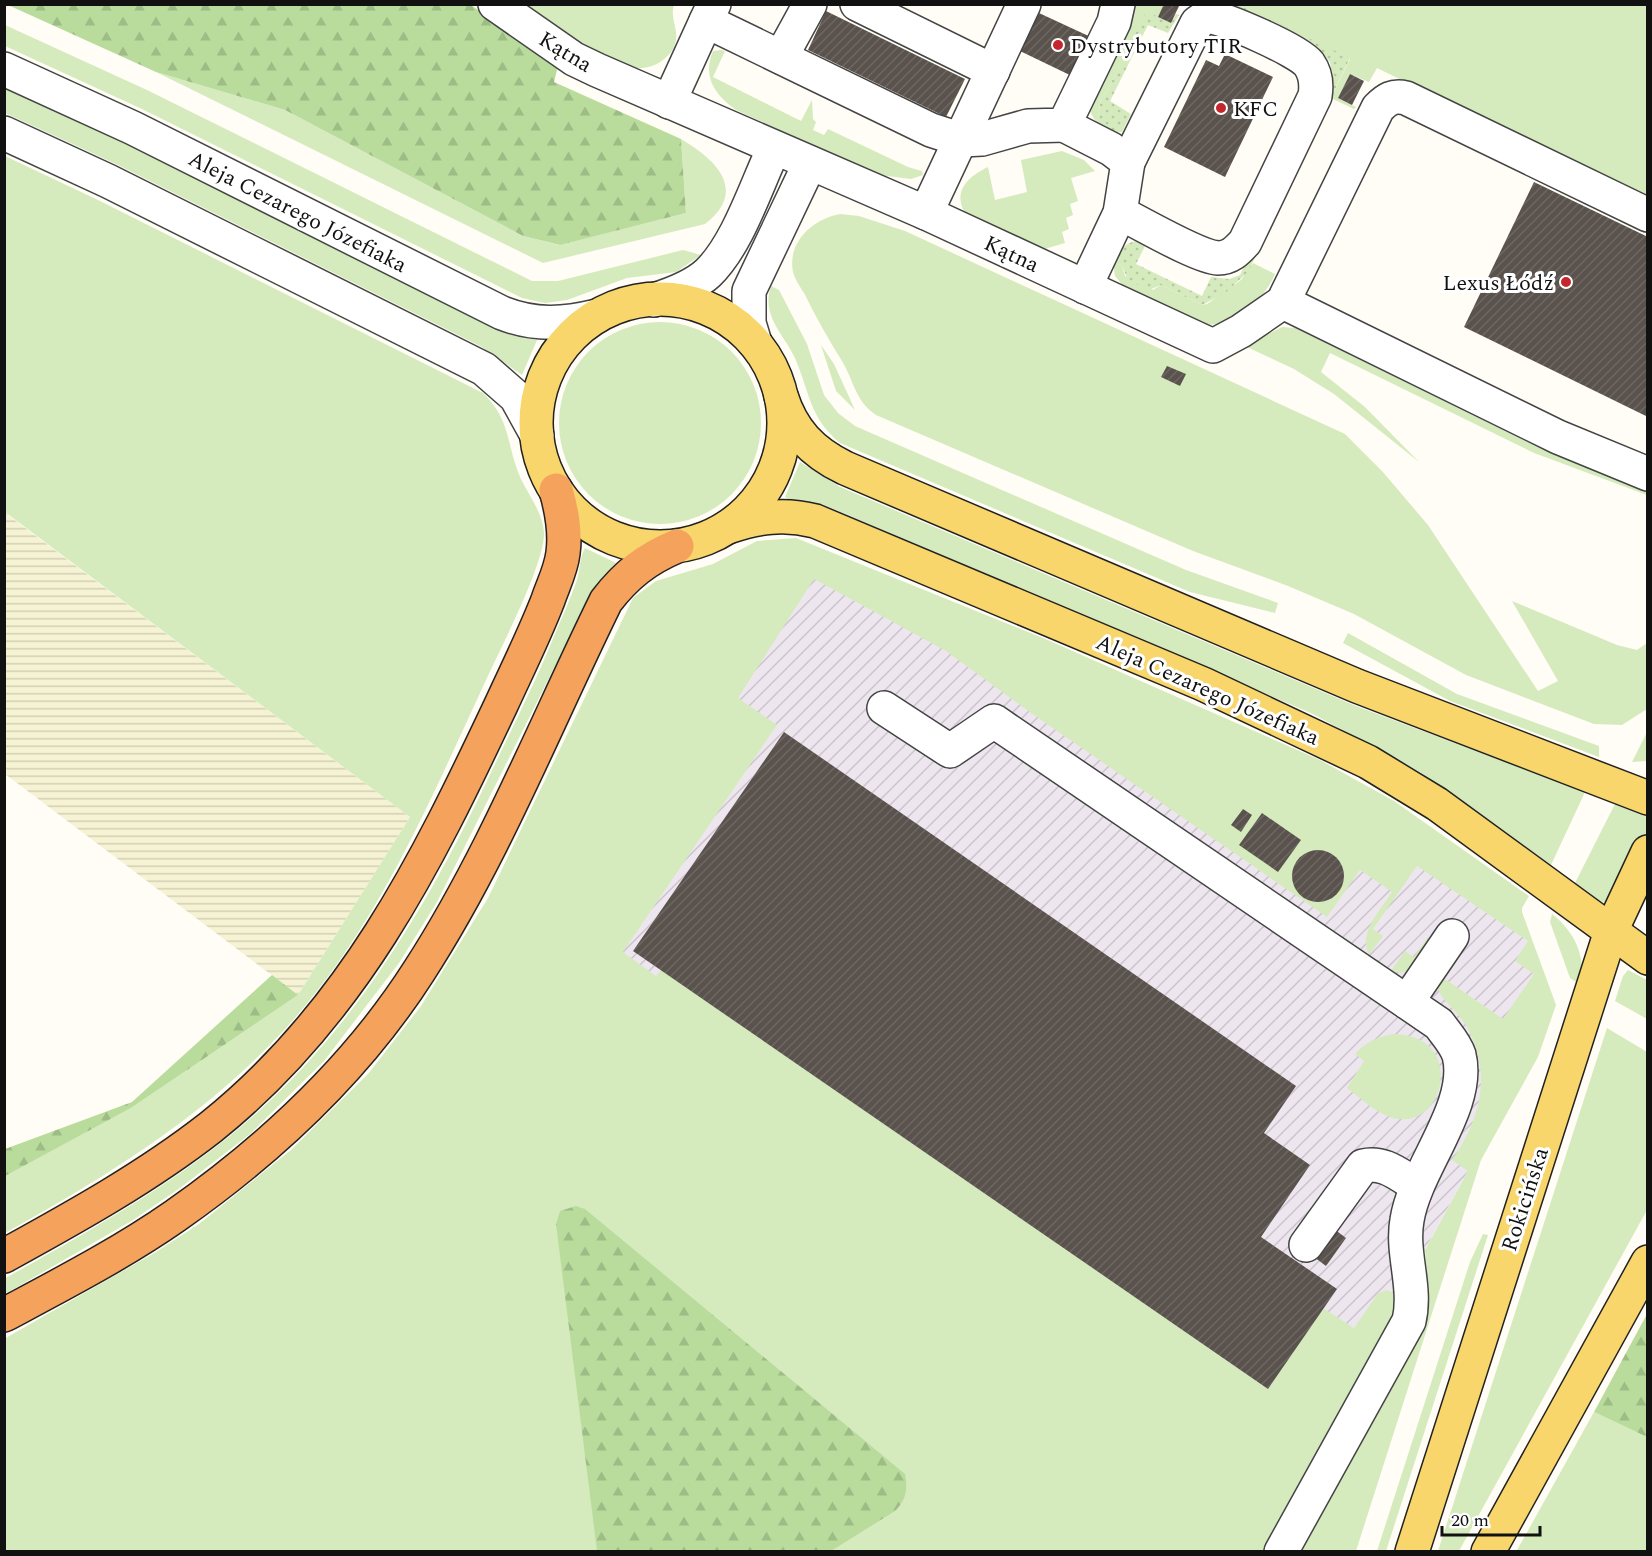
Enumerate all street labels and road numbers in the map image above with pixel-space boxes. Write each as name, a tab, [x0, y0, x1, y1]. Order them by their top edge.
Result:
street label: Kątna	[532, 23, 599, 81]
street label: Aleja Cezarego Józefiaka	[182, 143, 413, 282]
street label: Kątna	[978, 227, 1045, 282]
street label: Aleja Cezarego Józefiaka	[1090, 626, 1325, 755]
street label: Rokicińska	[1493, 1143, 1558, 1256]

